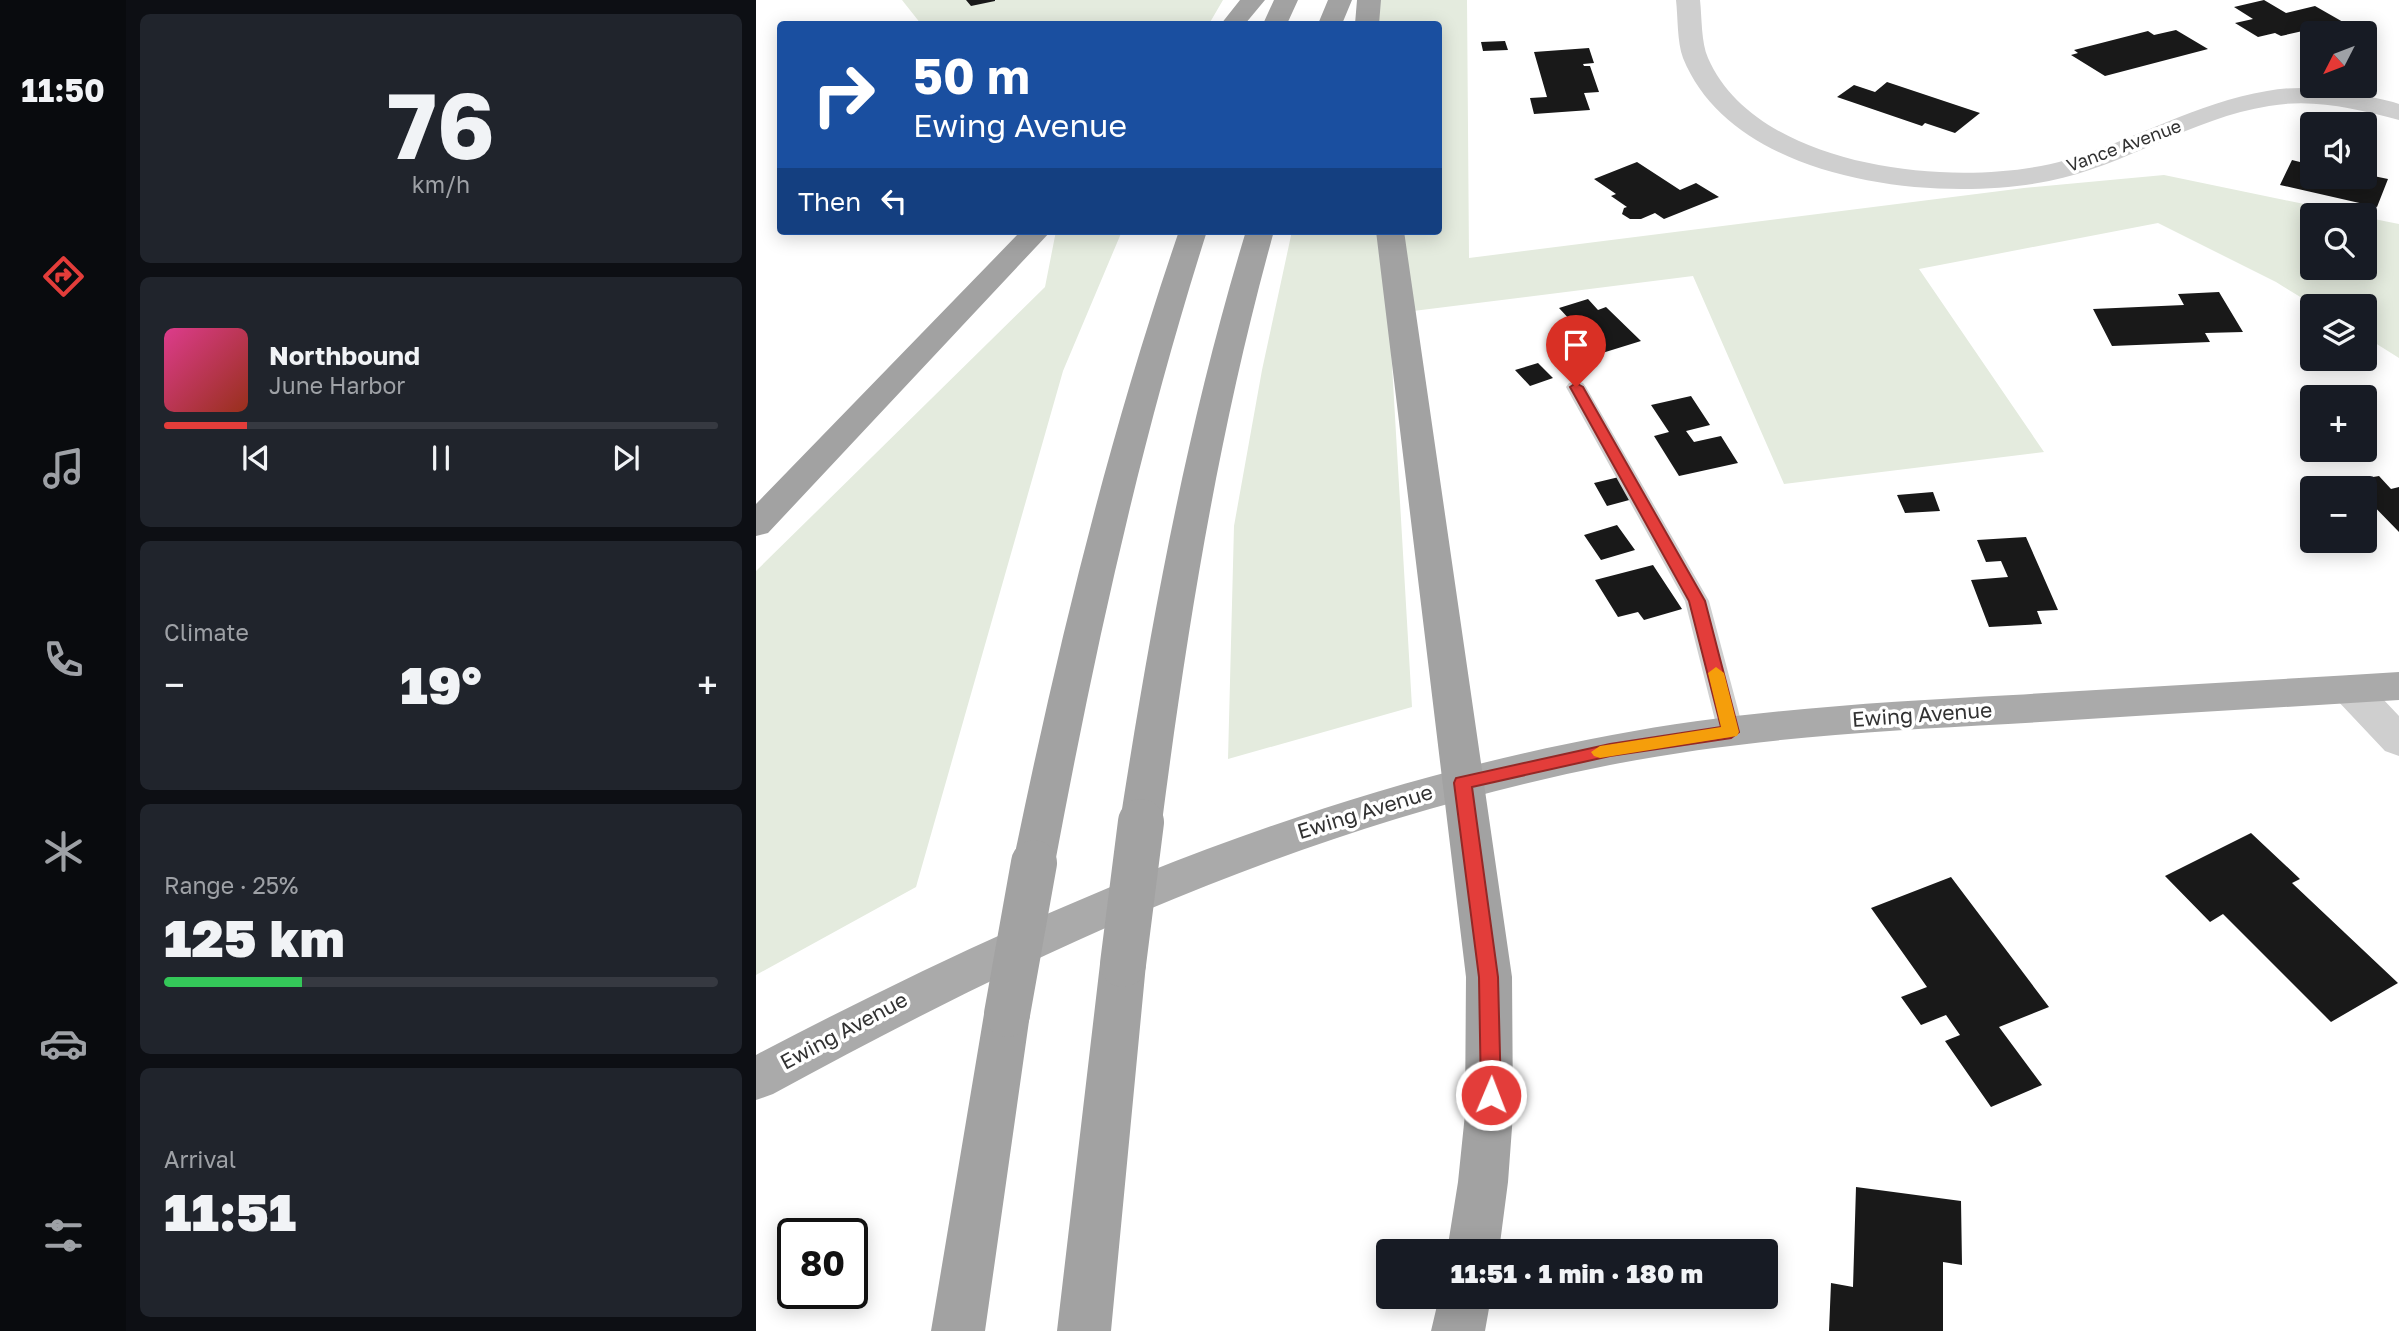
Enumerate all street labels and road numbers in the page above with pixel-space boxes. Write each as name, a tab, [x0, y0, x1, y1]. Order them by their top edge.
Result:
street label: Vance Avenue	[2063, 114, 2184, 176]
street label: Ewing Avenue	[1851, 696, 1993, 732]
street label: Ewing Avenue	[1294, 778, 1436, 844]
street label: Ewing Avenue	[775, 986, 912, 1075]

